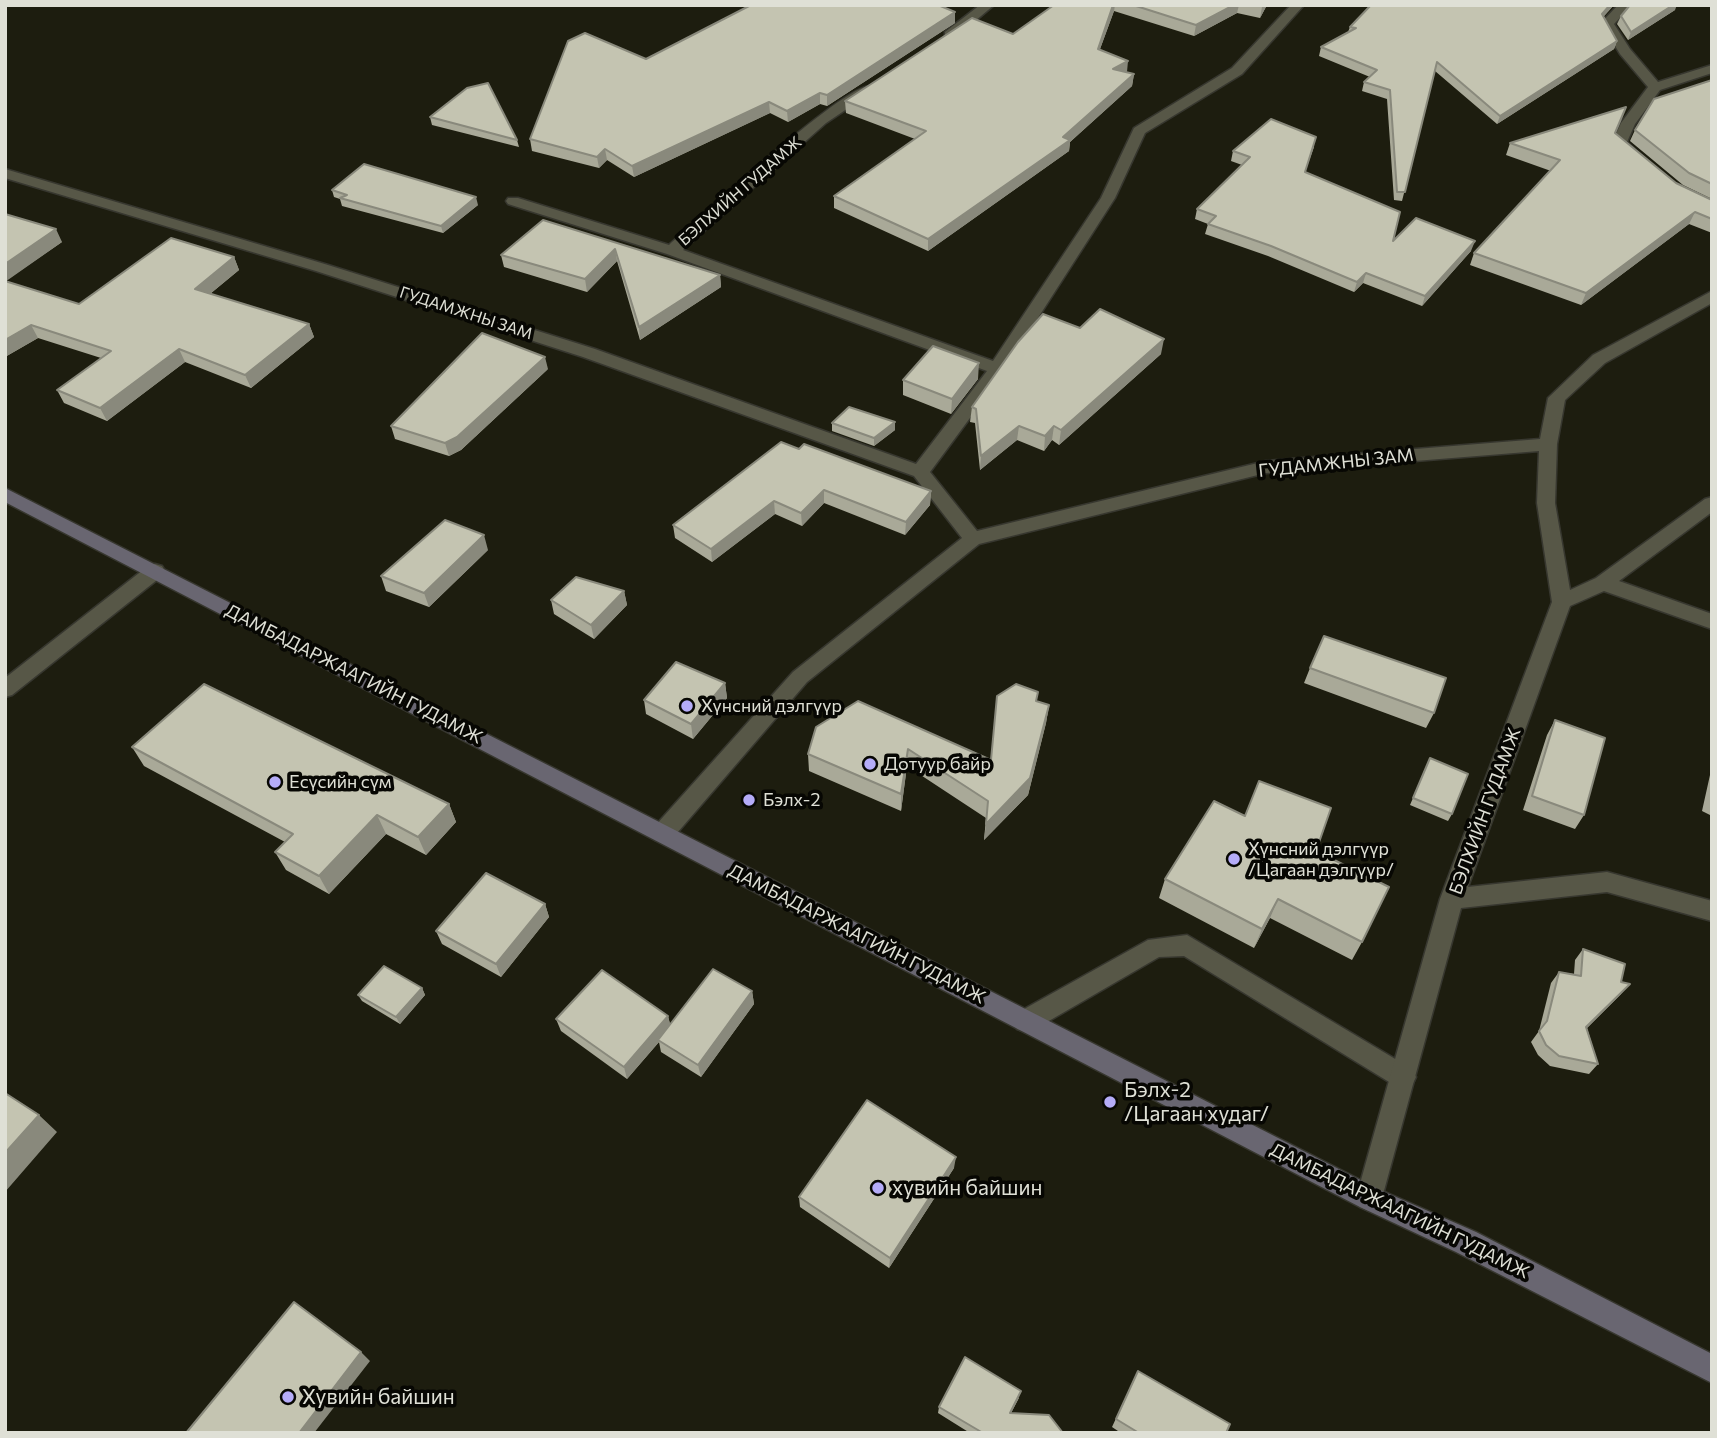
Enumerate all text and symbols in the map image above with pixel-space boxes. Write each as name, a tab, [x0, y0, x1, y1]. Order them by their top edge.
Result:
street label: БЭЛХИЙН ГУДАМЖ	[675, 132, 805, 250]
street label: ГУДАМЖНЫ ЗАМ	[397, 282, 535, 344]
street label: ГУДАМЖНЫ ЗАМ	[1257, 444, 1415, 482]
street label: ДАМБАДАРЖААГИЙН ГУДАМЖ	[222, 600, 486, 748]
place label: Хүнсний дэлгүүр	[701, 695, 842, 717]
marker: Хүнсний дэлгүүр	[679, 698, 695, 714]
street label: БЭЛХИЙН ГУДАМЖ	[1445, 725, 1525, 897]
place label: Дотуур байр	[884, 753, 991, 775]
marker: Дотуур байр	[862, 756, 878, 772]
place label: Есүсийн сүм	[289, 771, 392, 793]
marker: Есүсийн сүм	[267, 774, 283, 790]
place label: Бэлх-2	[763, 789, 820, 811]
marker: Бэлх-2	[741, 792, 757, 808]
place label: Хүнсний дэлгүүр /Цагаан дэлгүүр/	[1248, 838, 1394, 880]
marker: Хүнсний дэлгүүр /Цагаан дэлгүүр/	[1226, 851, 1242, 867]
street label: ДАМБАДАРЖААГИЙН ГУДАМЖ	[725, 860, 989, 1008]
place label: Бэлх-2 /Цагаан худаг/	[1124, 1077, 1269, 1127]
marker: Бэлх-2 /Цагаан худаг/	[1102, 1094, 1118, 1110]
street label: ДАМБАДАРЖААГИЙН ГУДАМЖ	[1267, 1139, 1533, 1283]
place label: хувийн байшин	[892, 1175, 1042, 1201]
marker: хувийн байшин	[870, 1180, 886, 1196]
place label: Хувийн байшин	[302, 1384, 455, 1410]
marker: Хувийн байшин	[280, 1389, 296, 1405]

